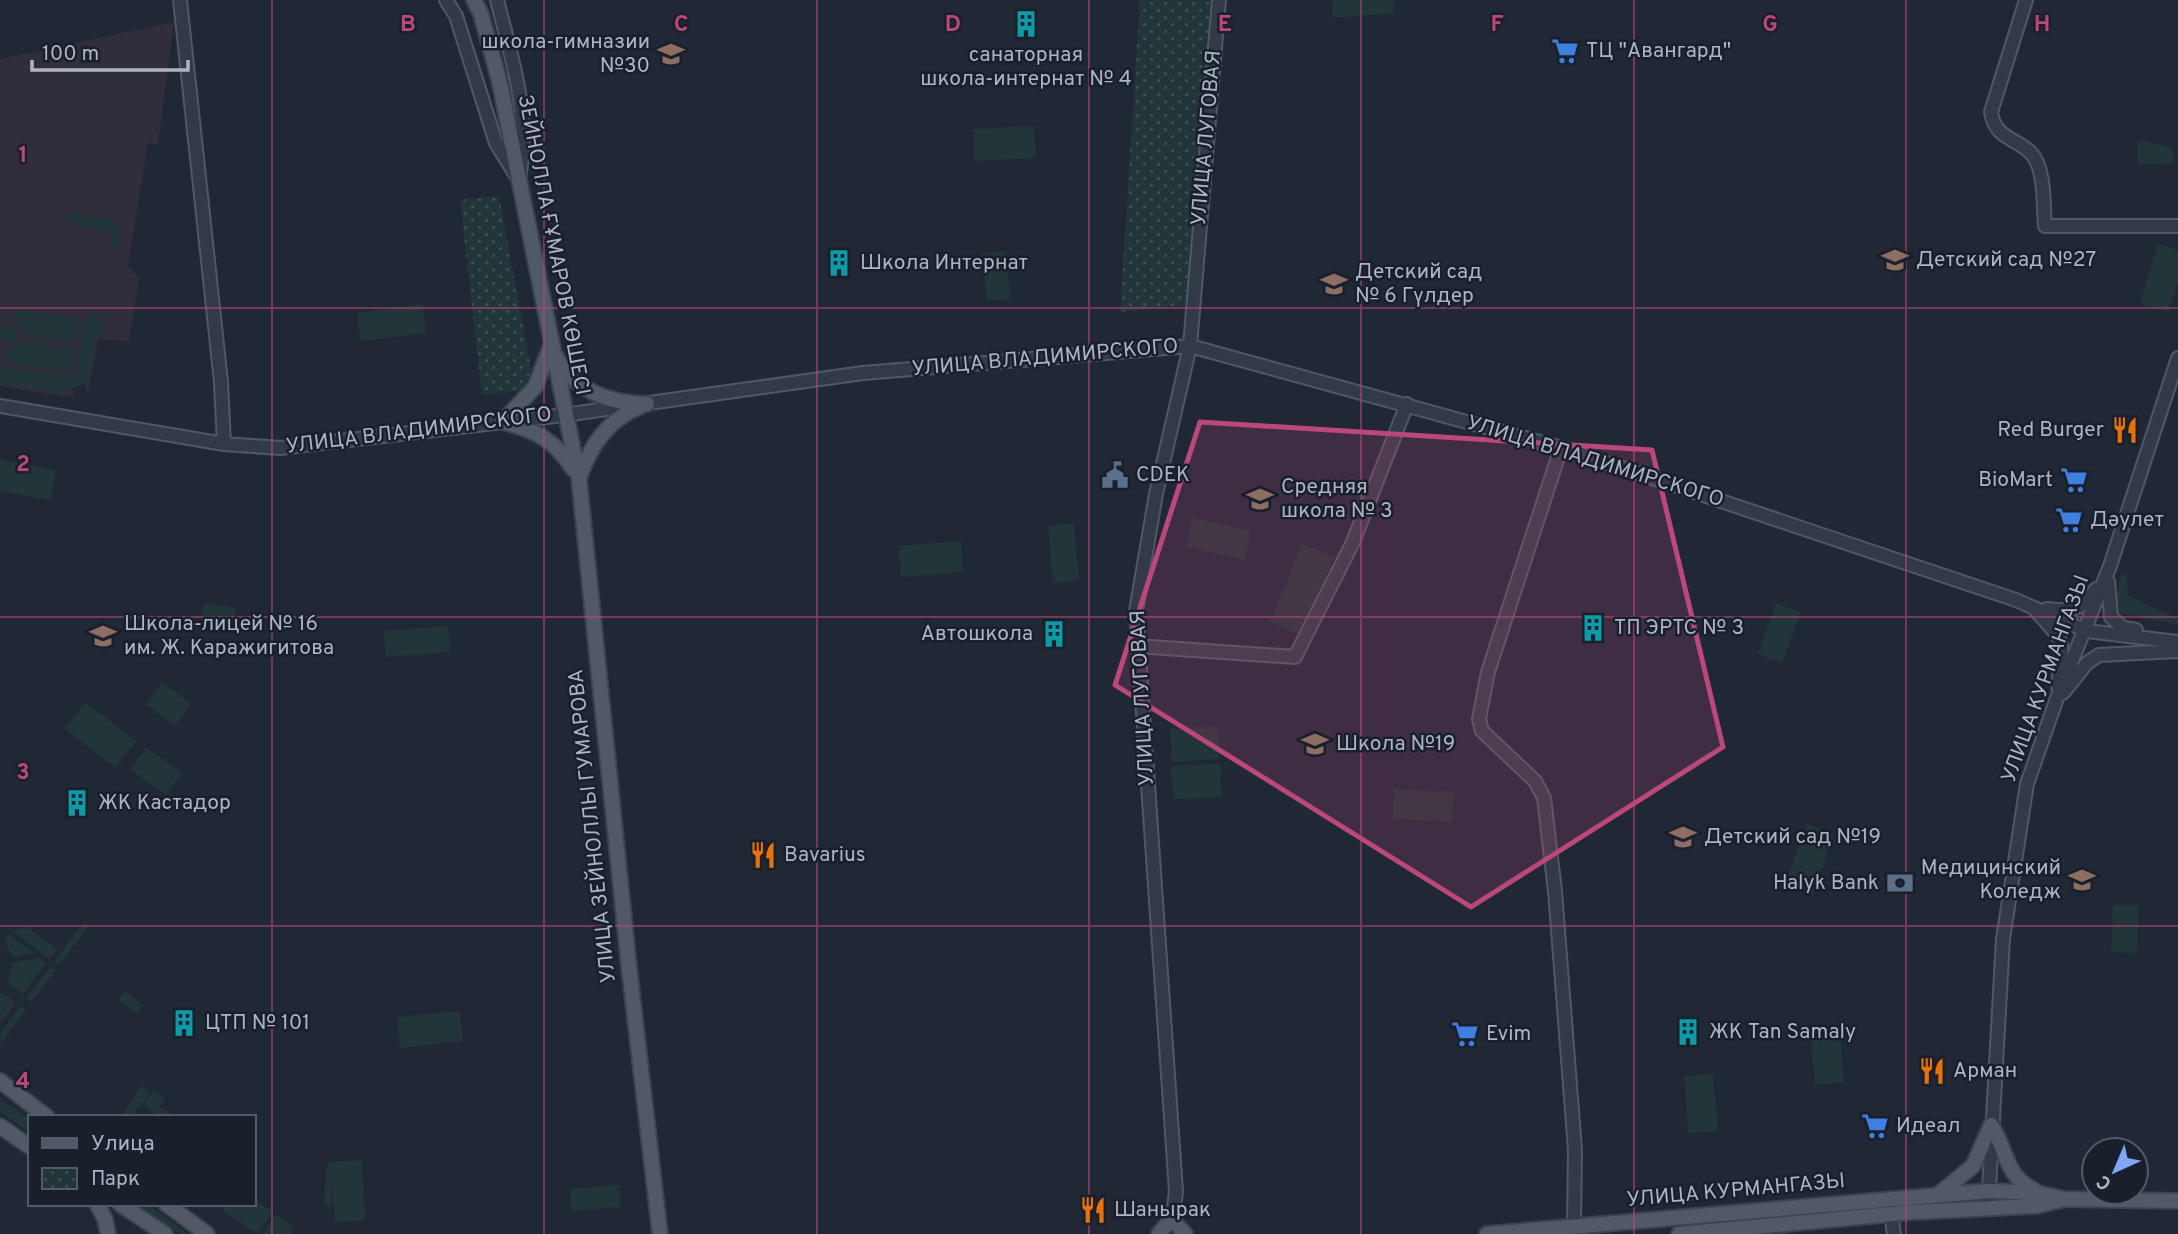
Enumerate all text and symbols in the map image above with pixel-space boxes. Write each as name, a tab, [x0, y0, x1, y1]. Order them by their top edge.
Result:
building icon: санаторная школа-интернат № 4	[1011, 9, 1041, 39]
text: B	[400, 11, 416, 40]
text: C	[674, 11, 688, 40]
text: D	[945, 11, 961, 40]
text: E	[1218, 11, 1232, 40]
text: F	[1490, 11, 1504, 40]
text: G	[1762, 11, 1778, 40]
text: H	[2034, 11, 2050, 40]
scale bar	[32, 28, 187, 72]
place label: школа-гимназии №30	[482, 29, 650, 80]
supermarket icon: ТЦ "Авангард"	[1550, 36, 1580, 66]
place label: ТЦ "Авангард"	[1586, 38, 1731, 65]
school or university icon: школа-гимназии №30	[656, 39, 686, 69]
text: 100 m	[42, 41, 99, 68]
place label: санаторная школа-интернат № 4	[920, 42, 1132, 93]
street label: УЛИЦА ЛУГОВАЯ	[1186, 49, 1228, 227]
street label: ЗЕЙНОЛЛА ҒҰМАРОВ КӨШЕСІ	[511, 92, 596, 398]
text: 1	[18, 142, 28, 171]
school or university icon: Детский сад №27	[1880, 245, 1910, 275]
place label: Детский сад №27	[1916, 247, 2096, 274]
building icon: Школа Интернат	[824, 248, 854, 278]
place label: Школа Интернат	[860, 250, 1028, 277]
place label: Детский сад № 6 Гүлдер	[1355, 259, 1482, 310]
school or university icon: Детский сад № 6 Гүлдер	[1319, 269, 1349, 299]
street label: УЛИЦА ВЛАДИМИРСКОГО	[910, 333, 1180, 383]
street label: УЛИЦА ВЛАДИМИРСКОГО	[284, 401, 554, 461]
street label: УЛИЦА ВЛАДИМИРСКОГО	[1463, 410, 1727, 514]
restaurant icon: Red Burger	[2110, 415, 2140, 445]
place label: Red Burger	[1997, 417, 2104, 444]
text: 2	[16, 451, 30, 480]
public building icon: CDEK	[1100, 460, 1130, 490]
place label: CDEK	[1136, 462, 1190, 489]
supermarket icon: BioMart	[2059, 465, 2089, 495]
place label: BioMart	[1978, 467, 2053, 494]
place label: Средняя школа № 3	[1281, 474, 1393, 525]
school or university icon: Средняя школа № 3	[1245, 484, 1275, 514]
supermarket icon: Дәулет	[2054, 505, 2084, 535]
place label: Дәулет	[2090, 507, 2164, 534]
street label: УЛИЦА КУРМАНГАЗЫ	[1996, 571, 2096, 787]
street label: УЛИЦА ЛУГОВАЯ	[1125, 609, 1161, 787]
place label: Школа-лицей № 16 им. Ж. Каражигитова	[124, 611, 334, 662]
building icon: ТП ЭРТС № 3	[1578, 613, 1608, 643]
place label: ТП ЭРТС № 3	[1614, 615, 1744, 642]
building icon: Автошкола	[1039, 619, 1069, 649]
school or university icon: Школа-лицей № 16 им. Ж. Каражигитова	[88, 621, 118, 651]
place label: Автошкола	[921, 621, 1033, 648]
street label: УЛИЦА ЗЕЙНОЛЛЫ ГУМАРОВА	[562, 668, 623, 984]
school or university icon: Школа №19	[1300, 729, 1330, 759]
place label: Школа №19	[1336, 731, 1455, 758]
text: 3	[16, 759, 30, 788]
building icon: ЖК Кастадор	[62, 788, 92, 818]
place label: ЖК Кастадор	[98, 790, 231, 817]
school or university icon: Детский сад №19	[1668, 822, 1698, 852]
place label: Детский сад №19	[1704, 824, 1881, 851]
restaurant icon: Bavarius	[748, 840, 778, 870]
place label: Bavarius	[784, 842, 866, 869]
place label: Медицинский Коледж	[1921, 855, 2061, 906]
school or university icon: Медицинский Коледж	[2067, 865, 2097, 895]
bank icon: Halyk Bank	[1885, 868, 1915, 898]
place label: Halyk Bank	[1773, 870, 1879, 897]
building icon: ЦТП № 101	[169, 1008, 199, 1038]
place label: ЦТП № 101	[205, 1010, 310, 1037]
building icon: ЖК Tan Samaly	[1673, 1017, 1703, 1047]
supermarket icon: Evim	[1450, 1019, 1480, 1049]
place label: ЖК Tan Samaly	[1709, 1019, 1856, 1046]
place label: Evim	[1486, 1021, 1531, 1048]
restaurant icon: Арман	[1917, 1056, 1947, 1086]
place label: Арман	[1953, 1058, 2017, 1085]
text: 4	[16, 1068, 30, 1097]
supermarket icon: Идеал	[1860, 1111, 1890, 1141]
place label: Идеал	[1896, 1113, 1960, 1140]
legend	[28, 1115, 256, 1206]
text: Улица	[91, 1131, 155, 1158]
north arrow	[2080, 1136, 2150, 1206]
text: Парк	[91, 1166, 140, 1193]
street label: УЛИЦА КУРМАНГАЗЫ	[1626, 1168, 1846, 1214]
text: С	[2092, 1169, 2117, 1195]
restaurant icon: Шанырак	[1078, 1195, 1108, 1225]
place label: Шанырак	[1114, 1197, 1211, 1224]

